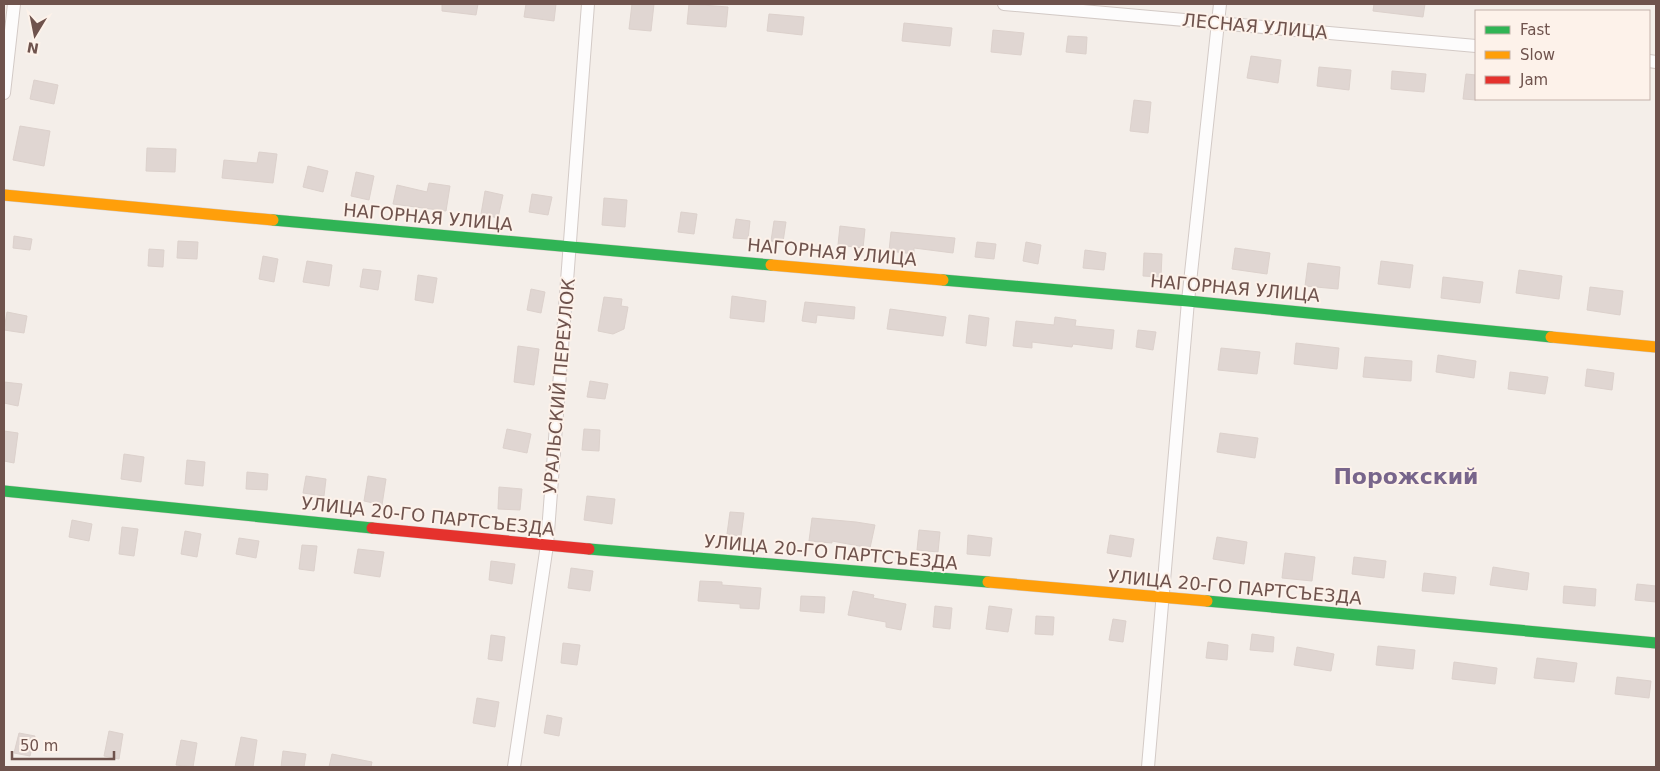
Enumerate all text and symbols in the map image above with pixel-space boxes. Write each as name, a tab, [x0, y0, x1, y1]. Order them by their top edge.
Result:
street label: ЛЕСНАЯ УЛИЦА	[1181, 9, 1329, 43]
north arrow	[10, 10, 60, 60]
legend	[1475, 10, 1650, 100]
text: Fast	[1520, 21, 1550, 39]
text: N	[26, 39, 40, 57]
text: Slow	[1520, 46, 1555, 64]
text: Jam	[1519, 71, 1548, 89]
street label: НАГОРНАЯ УЛИЦА	[342, 199, 514, 235]
street label: НАГОРНАЯ УЛИЦА	[746, 234, 918, 270]
street label: НАГОРНАЯ УЛИЦА	[1149, 270, 1321, 306]
street label: УРАЛЬСКИЙ ПЕРЕУЛОК	[539, 277, 579, 495]
district label: Порожский	[1333, 464, 1479, 489]
street label: УЛИЦА 20-ГО ПАРТСЪЕЗДА	[300, 492, 556, 540]
street label: УЛИЦА 20-ГО ПАРТСЪЕЗДА	[703, 530, 960, 574]
street label: УЛИЦА 20-ГО ПАРТСЪЕЗДА	[1107, 565, 1364, 609]
scale bar	[12, 728, 115, 760]
text: 50 m	[20, 737, 58, 755]

